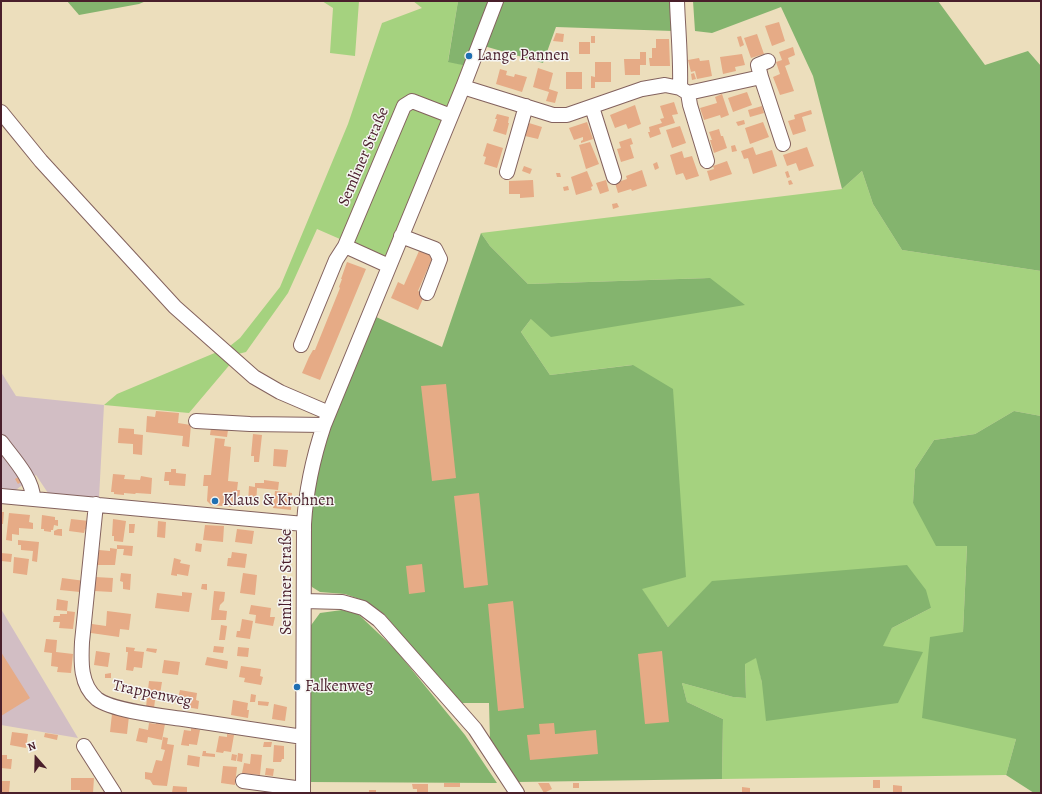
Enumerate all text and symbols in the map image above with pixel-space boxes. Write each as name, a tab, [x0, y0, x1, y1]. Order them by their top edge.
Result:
place label: Lange Pannen	[477, 46, 569, 66]
marker: Lange Pannen	[464, 51, 474, 61]
street label: Semliner Straße	[334, 104, 394, 210]
place label: Klaus & Krohnen	[223, 491, 334, 511]
marker: Klaus & Krohnen	[210, 496, 220, 506]
street label: Semliner Straße	[277, 529, 297, 635]
street label: Trappenweg	[111, 676, 193, 712]
place label: Falkenweg	[305, 677, 373, 697]
marker: Falkenweg	[292, 682, 302, 692]
north arrow	[16, 738, 56, 778]
text: N	[25, 738, 38, 755]

